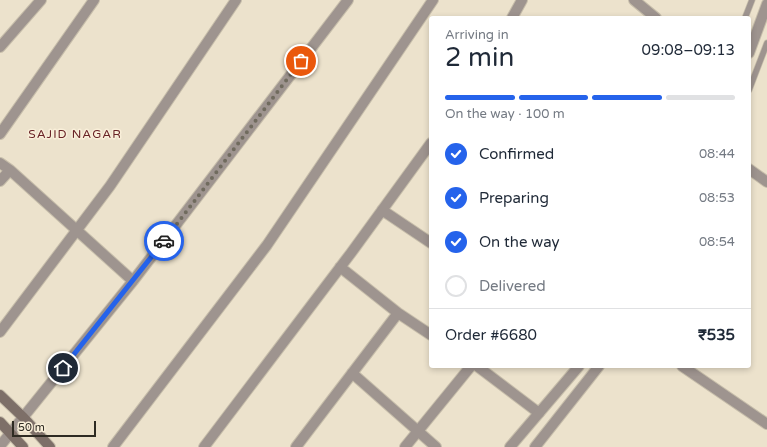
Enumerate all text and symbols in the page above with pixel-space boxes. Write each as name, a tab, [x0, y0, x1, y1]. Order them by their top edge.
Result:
text: Arriving in	[445, 27, 509, 43]
text: 09:08–09:13	[642, 41, 735, 59]
text: 2 min	[445, 42, 514, 73]
pin	[284, 44, 318, 78]
icon: bag	[290, 50, 312, 72]
text: On the way · 100 m	[445, 106, 565, 122]
district label: SAJID NAGAR	[28, 127, 122, 141]
icon: check	[445, 143, 467, 165]
text: Confirmed	[479, 145, 554, 163]
text: 08:44	[699, 146, 735, 162]
icon: check	[445, 187, 467, 209]
text: Preparing	[479, 189, 549, 207]
text: 08:53	[699, 190, 735, 206]
courier	[144, 221, 184, 261]
icon: car	[153, 230, 175, 252]
icon: check	[445, 231, 467, 253]
text: On the way	[479, 233, 559, 251]
text: 08:54	[699, 234, 735, 250]
text: Delivered	[479, 277, 546, 295]
text: Order #6680	[445, 326, 537, 344]
text: ₹535	[698, 326, 735, 344]
pin	[46, 351, 80, 385]
icon: home	[52, 357, 74, 379]
scale bar	[12, 419, 96, 438]
text: 50 m	[18, 421, 45, 434]

